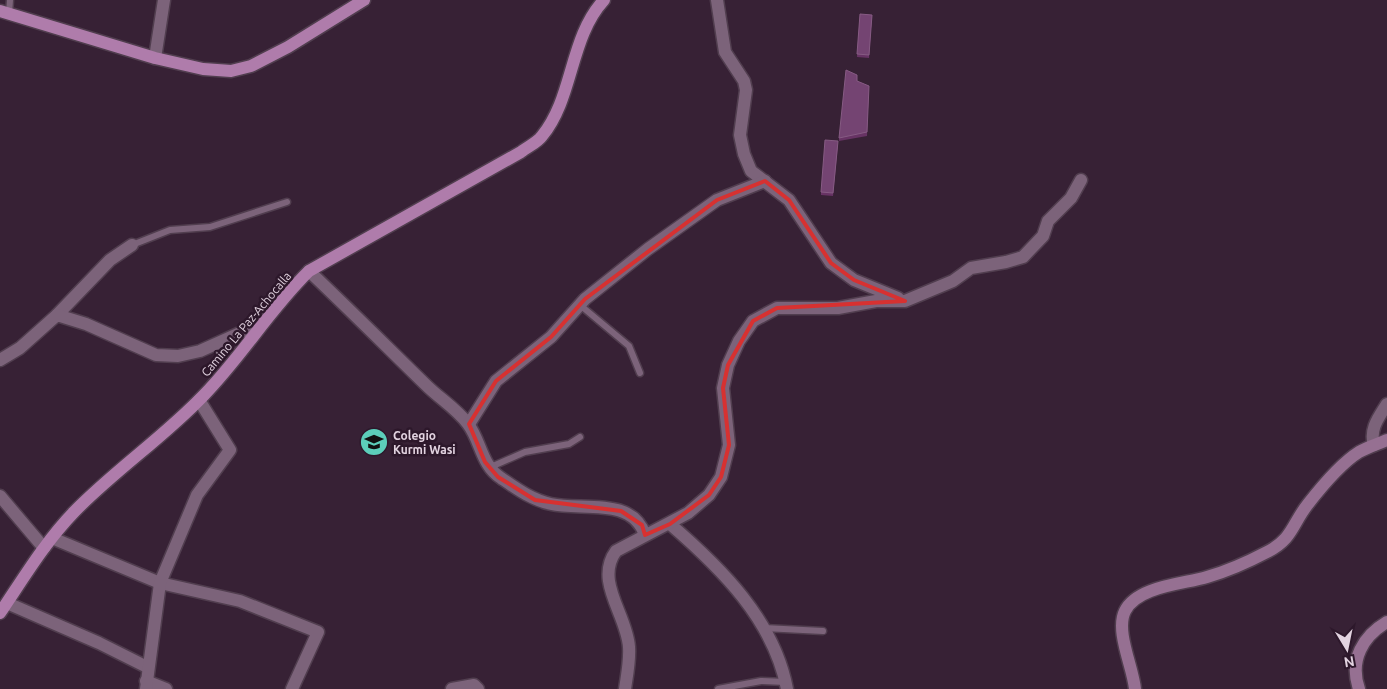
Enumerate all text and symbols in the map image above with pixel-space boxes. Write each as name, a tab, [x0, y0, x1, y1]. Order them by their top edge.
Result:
street label: Camino La Paz-Achocalla	[199, 269, 293, 379]
school or university icon: Colegio Kurmi Wasi	[359, 427, 389, 457]
place label: Colegio Kurmi Wasi	[393, 429, 456, 456]
north arrow	[1322, 624, 1372, 674]
text: N	[1343, 653, 1356, 671]

